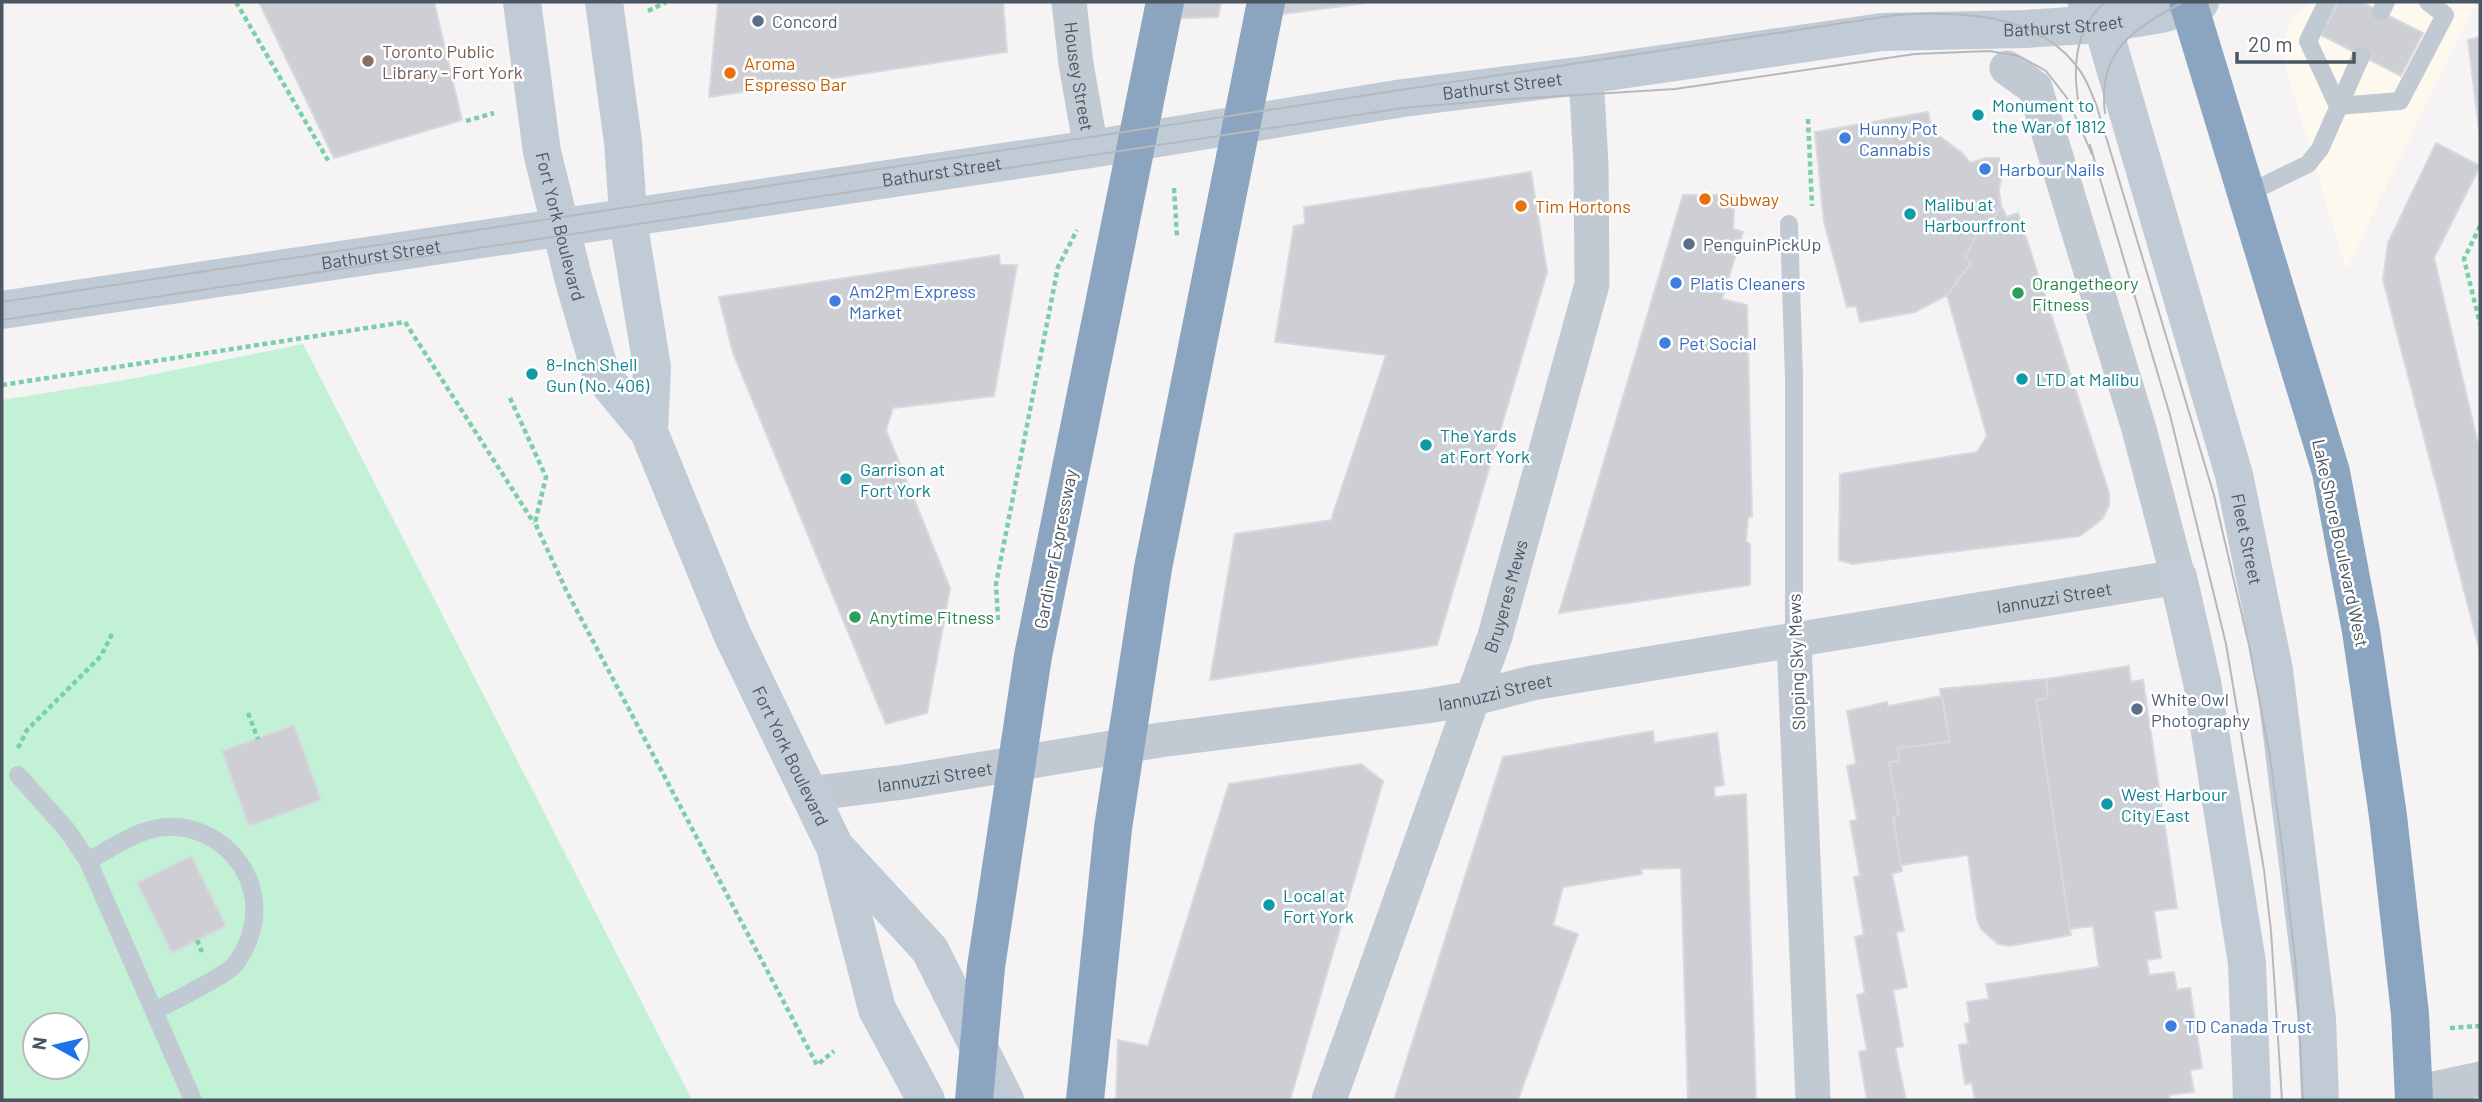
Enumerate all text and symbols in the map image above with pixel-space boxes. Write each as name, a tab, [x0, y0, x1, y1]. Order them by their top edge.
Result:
street label: Bathurst Street	[2003, 9, 2125, 40]
place label: Concord	[772, 10, 838, 32]
marker: Concord	[750, 13, 766, 29]
street label: Housey Street	[1060, 20, 1099, 133]
scale bar	[2237, 21, 2354, 65]
text: 20 m	[2248, 31, 2293, 56]
place label: Toronto Public Library - Fort York	[382, 40, 523, 83]
place label: Aroma Espresso Bar	[744, 52, 847, 95]
marker: Toronto Public Library - Fort York	[360, 53, 376, 69]
marker: Aroma Espresso Bar	[722, 65, 738, 81]
street label: Bathurst Street	[1441, 67, 1564, 104]
place label: Monument to the War of 1812	[1992, 94, 2106, 137]
marker: Monument to the War of 1812	[1970, 107, 1986, 123]
place label: Hunny Pot Cannabis	[1859, 117, 1938, 160]
marker: Hunny Pot Cannabis	[1837, 130, 1853, 146]
street label: Fort York Boulevard	[531, 150, 590, 303]
street label: Bathurst Street	[880, 151, 1003, 191]
place label: Harbour Nails	[1999, 158, 2105, 180]
marker: Harbour Nails	[1977, 161, 1993, 177]
place label: Subway	[1719, 188, 1779, 210]
marker: Subway	[1697, 191, 1713, 207]
place label: Malibu at Harbourfront	[1924, 193, 2026, 236]
place label: Tim Hortons	[1535, 195, 1631, 217]
marker: Tim Hortons	[1513, 198, 1529, 214]
marker: Malibu at Harbourfront	[1902, 206, 1918, 222]
place label: PenguinPickUp	[1703, 233, 1821, 255]
street label: Bathurst Street	[320, 234, 442, 274]
marker: PenguinPickUp	[1681, 236, 1697, 252]
place label: Platis Cleaners	[1690, 272, 1805, 294]
place label: Orangetheory Fitness	[2032, 272, 2139, 315]
marker: Platis Cleaners	[1668, 275, 1684, 291]
place label: Am2Pm Express Market	[849, 280, 976, 323]
marker: Orangetheory Fitness	[2010, 285, 2026, 301]
marker: Am2Pm Express Market	[827, 293, 843, 309]
place label: Pet Social	[1679, 332, 1757, 354]
marker: Pet Social	[1657, 335, 1673, 351]
place label: 8-Inch Shell Gun (No. 406)	[546, 353, 649, 396]
marker: 8-Inch Shell Gun (No. 406)	[524, 366, 540, 382]
place label: LTD at Malibu	[2036, 368, 2139, 390]
marker: LTD at Malibu	[2014, 371, 2030, 387]
place label: The Yards at Fort York	[1440, 424, 1530, 467]
marker: The Yards at Fort York	[1418, 437, 1434, 453]
street label: Lake Shore Boulevard West	[2308, 437, 2374, 649]
place label: Garrison at Fort York	[860, 458, 945, 501]
street label: Gardiner Expressway	[1029, 467, 1081, 631]
marker: Garrison at Fort York	[838, 471, 854, 487]
street label: Fleet Street	[2227, 491, 2267, 587]
street label: Bruyeres Mews	[1479, 537, 1532, 656]
street label: Iannuzzi Street	[1995, 577, 2113, 618]
street label: Sloping Sky Mews	[1783, 593, 1809, 731]
place label: Anytime Fitness	[869, 606, 994, 628]
marker: Anytime Fitness	[847, 609, 863, 625]
street label: Iannuzzi Street	[1436, 669, 1554, 715]
street label: Fort York Boulevard	[748, 682, 834, 829]
place label: White Owl Photography	[2151, 688, 2250, 731]
marker: White Owl Photography	[2129, 701, 2145, 717]
street label: Iannuzzi Street	[876, 757, 994, 796]
place label: West Harbour City East	[2121, 783, 2228, 826]
marker: West Harbour City East	[2099, 796, 2115, 812]
place label: Local at Fort York	[1283, 884, 1354, 927]
marker: Local at Fort York	[1261, 897, 1277, 913]
north arrow	[21, 1011, 91, 1081]
place label: TD Canada Trust	[2185, 1015, 2312, 1037]
marker: TD Canada Trust	[2163, 1018, 2179, 1034]
text: N	[26, 1036, 51, 1051]

